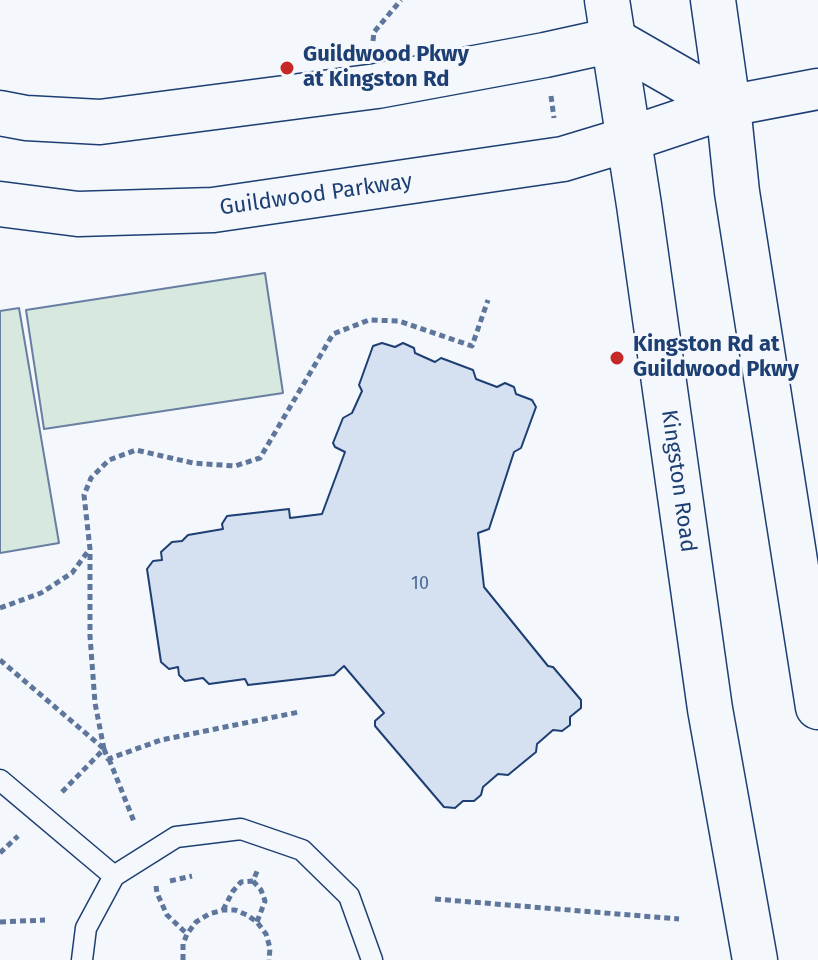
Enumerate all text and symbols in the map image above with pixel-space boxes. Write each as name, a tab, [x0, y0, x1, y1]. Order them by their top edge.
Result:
place label: Guildwood Pkwy at Kingston Rd	[303, 42, 469, 94]
marker: Guildwood Pkwy at Kingston Rd	[278, 59, 296, 77]
street label: Guildwood Parkway	[218, 168, 414, 222]
place label: Kingston Rd at Guildwood Pkwy	[633, 332, 799, 384]
marker: Kingston Rd at Guildwood Pkwy	[608, 349, 626, 367]
street label: Kingston Road	[655, 408, 701, 554]
house number: 10	[411, 573, 429, 595]

